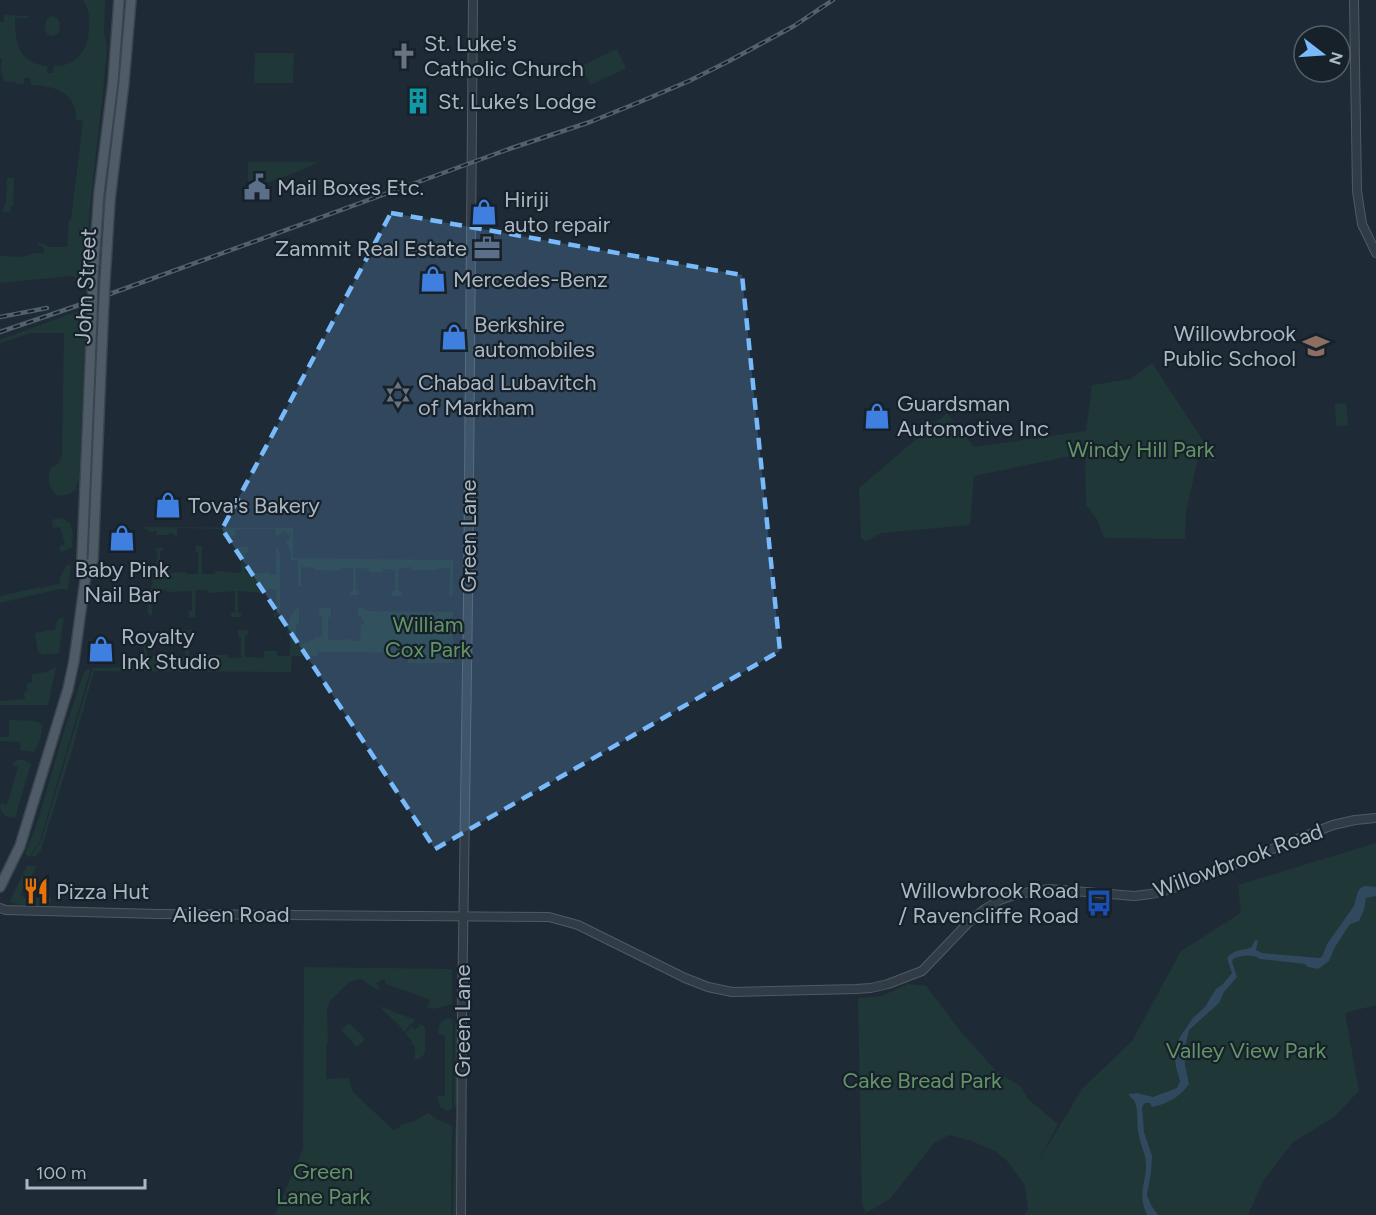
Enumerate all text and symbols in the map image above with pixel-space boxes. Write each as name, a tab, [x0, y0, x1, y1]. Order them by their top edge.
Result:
north arrow	[1292, 24, 1352, 84]
place label: St. Luke's Catholic Church	[424, 30, 584, 82]
church icon: St. Luke's Catholic Church	[389, 41, 419, 71]
text: N	[1325, 50, 1347, 67]
building icon: St. Luke’s Lodge	[403, 86, 433, 116]
place label: St. Luke’s Lodge	[438, 88, 596, 115]
public building icon: Mail Boxes Etc.	[242, 172, 272, 202]
place label: Mail Boxes Etc.	[277, 174, 424, 201]
place label: Hiriji auto repair	[504, 186, 611, 238]
shop icon: Hiriji auto repair	[469, 197, 499, 227]
street label: John Street	[69, 228, 102, 344]
office icon: Zammit Real Estate	[472, 233, 502, 263]
place label: Zammit Real Estate	[275, 235, 467, 262]
shop icon: Mercedes-Benz	[418, 264, 448, 294]
place label: Mercedes-Benz	[453, 266, 608, 293]
place label: Berkshire automobiles	[474, 311, 595, 363]
place label: Willowbrook Public School	[1163, 320, 1296, 372]
shop icon: Berkshire automobiles	[439, 322, 469, 352]
school or university icon: Willowbrook Public School	[1301, 331, 1331, 361]
place label: Chabad Lubavitch of Markham	[418, 369, 596, 421]
synagogue icon: Chabad Lubavitch of Markham	[383, 380, 413, 410]
place label: Guardsman Automotive Inc	[897, 390, 1049, 442]
shop icon: Guardsman Automotive Inc	[862, 401, 892, 431]
park label: Windy Hill Park	[1068, 436, 1215, 463]
street label: Green Lane	[455, 480, 482, 592]
shop icon: Tova's Bakery	[153, 490, 183, 520]
place label: Tova's Bakery	[188, 492, 320, 519]
shop icon: Baby Pink Nail Bar	[107, 523, 137, 553]
place label: Baby Pink Nail Bar	[74, 556, 170, 608]
park label: William Cox Park	[385, 611, 471, 663]
place label: Royalty Ink Studio	[121, 623, 220, 675]
shop icon: Royalty Ink Studio	[86, 634, 116, 664]
street label: Willowbrook Road	[1150, 817, 1327, 904]
restaurant icon: Pizza Hut	[21, 876, 51, 906]
place label: Willowbrook Road / Ravencliffe Road	[899, 877, 1079, 929]
place label: Pizza Hut	[56, 878, 149, 905]
bus stop icon: Willowbrook Road / Ravencliffe Road	[1084, 888, 1114, 918]
street label: Aileen Road	[172, 901, 290, 928]
street label: Green Lane	[449, 965, 476, 1077]
park label: Valley View Park	[1166, 1037, 1327, 1064]
park label: Cake Bread Park	[842, 1067, 1002, 1094]
scale bar	[27, 1152, 146, 1190]
park label: Green Lane Park	[276, 1158, 370, 1210]
text: 100 m	[36, 1162, 86, 1184]

